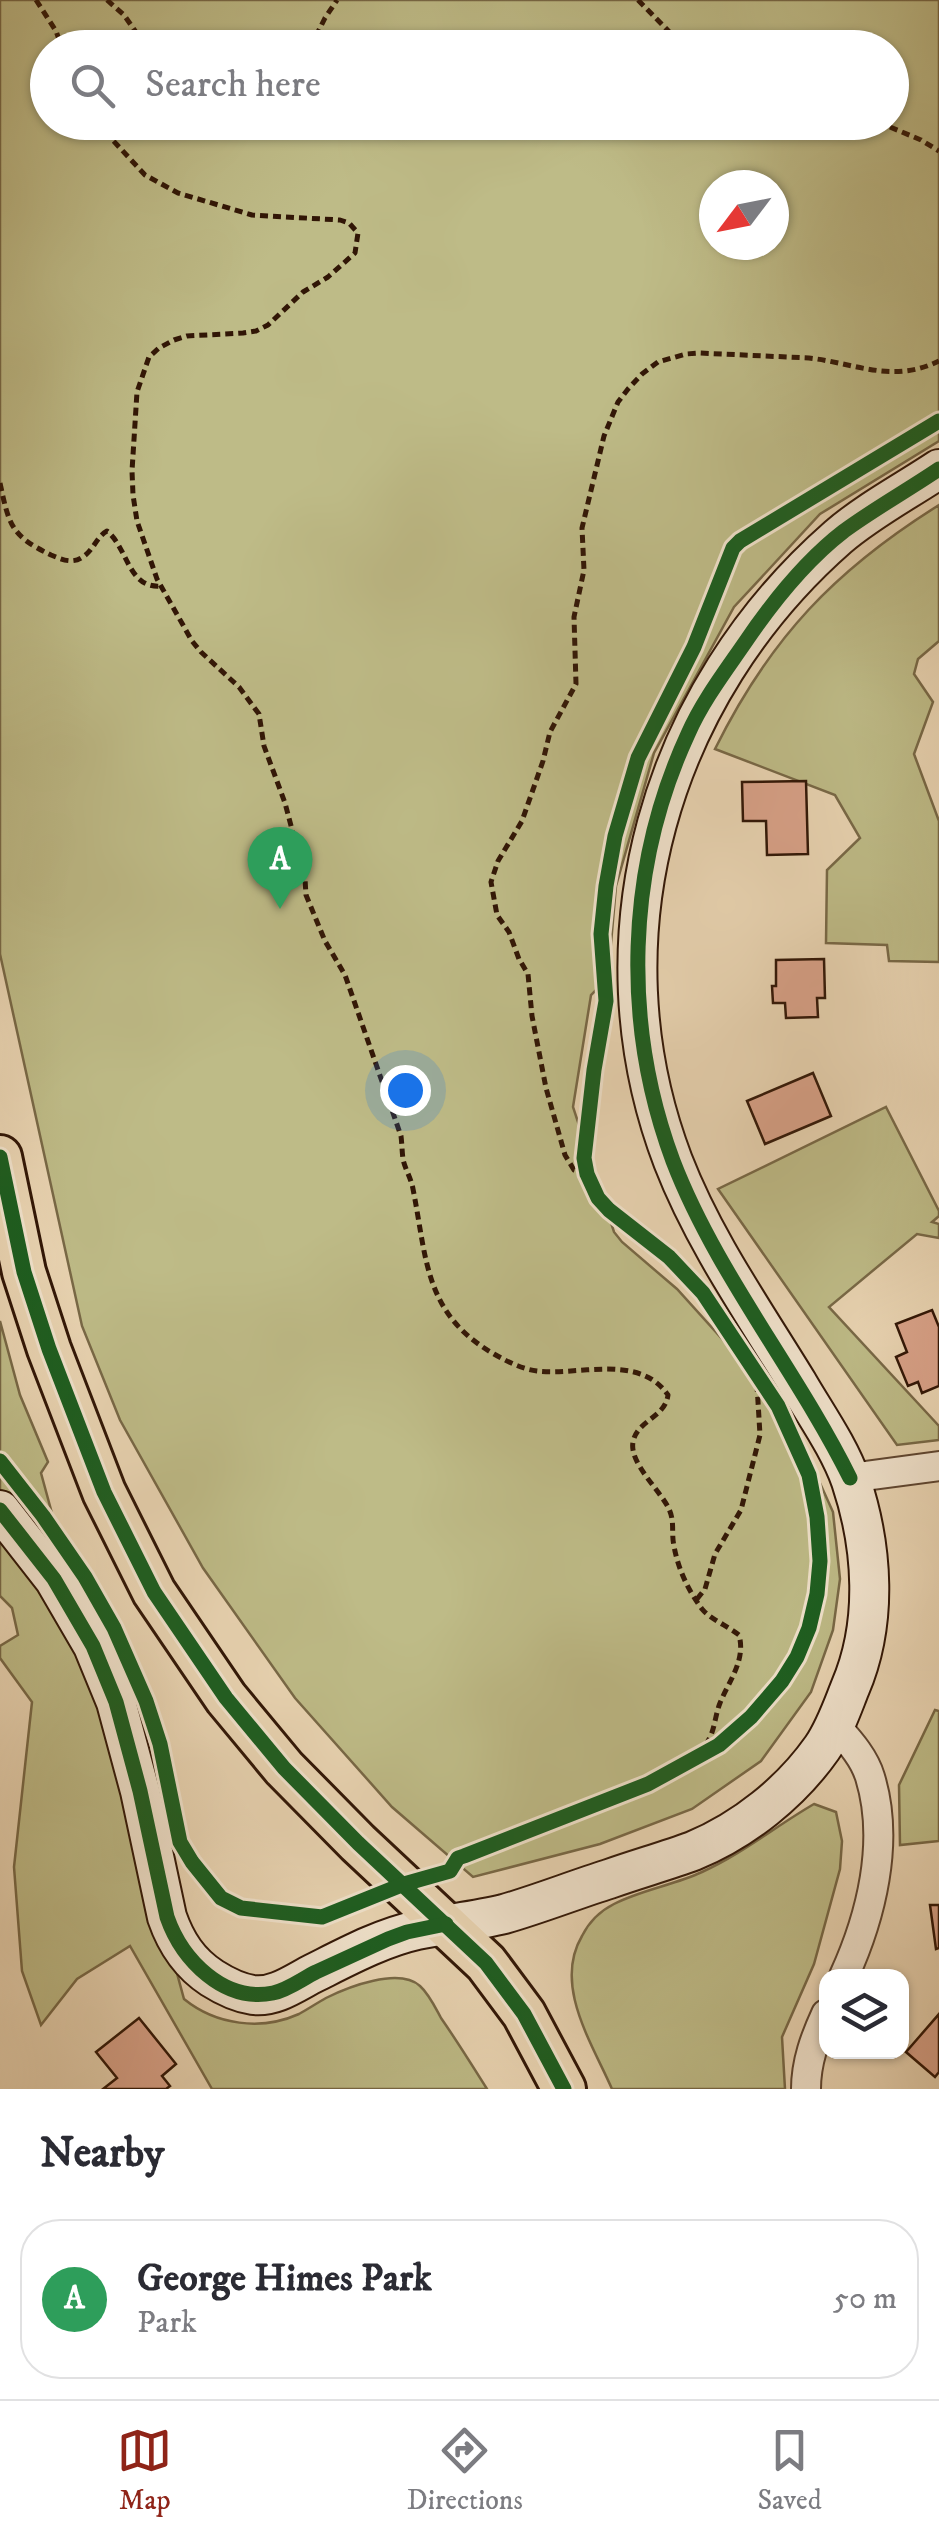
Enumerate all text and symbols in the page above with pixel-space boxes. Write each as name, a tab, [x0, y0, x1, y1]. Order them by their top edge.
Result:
search box	[30, 30, 909, 140]
icon: search	[65, 58, 120, 113]
text: Search here	[145, 61, 321, 109]
north arrow	[699, 170, 789, 260]
pin: A	[248, 826, 312, 909]
your location	[380, 1065, 431, 1116]
map controls	[819, 1969, 909, 2059]
button: layers	[819, 1969, 909, 2059]
text: Nearby	[40, 2128, 164, 2180]
text: George Himes Park	[137, 2255, 432, 2303]
text: A	[64, 2279, 85, 2319]
text: 50 m	[833, 2279, 897, 2319]
text: Park	[137, 2303, 197, 2343]
tab: Map	[117, 2423, 172, 2518]
tab: Directions	[407, 2423, 523, 2518]
tab: Saved	[757, 2423, 822, 2518]

